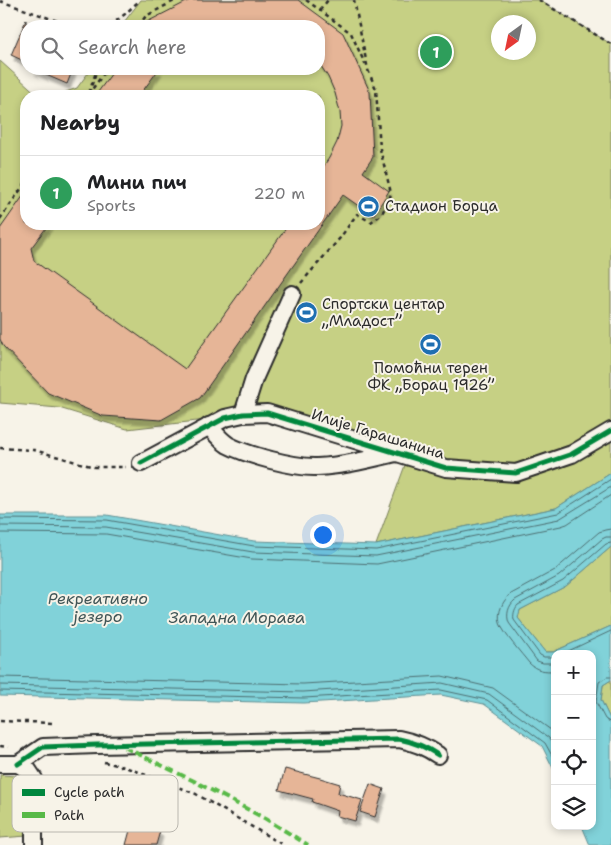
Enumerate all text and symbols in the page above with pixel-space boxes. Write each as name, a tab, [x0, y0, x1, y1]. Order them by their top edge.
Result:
north arrow	[491, 15, 536, 60]
search box	[20, 20, 325, 75]
pin: 1	[420, 33, 452, 71]
icon: search	[38, 34, 66, 62]
text: Search here	[78, 35, 187, 60]
text: Nearby	[40, 109, 120, 137]
text: Мини пич	[87, 170, 187, 195]
text: 1	[52, 183, 60, 204]
text: 220 m	[253, 183, 305, 204]
sports icon: Стадион Борца	[357, 194, 381, 218]
text: Sports	[87, 195, 136, 216]
place label: Стадион Борца	[385, 196, 499, 216]
place label: Спортски центар „Младост”	[321, 294, 445, 331]
sports icon: Спортски центар „Младост”	[294, 301, 318, 325]
sports icon: Помоћни терен ФК „Борац 1926”	[419, 333, 443, 357]
place label: Помоћни терен ФК „Борац 1926”	[367, 358, 495, 395]
street label: Илије Гарашанина	[309, 404, 448, 464]
your location	[310, 522, 336, 548]
water label: Рекреативно језеро	[48, 588, 148, 627]
water label: Западна Морава	[169, 607, 305, 628]
map controls	[551, 650, 596, 830]
button: +	[551, 650, 596, 695]
button: −	[551, 695, 596, 740]
button: locate	[551, 740, 596, 785]
legend	[12, 775, 178, 832]
text: Cycle path	[54, 783, 125, 801]
button: layers	[551, 785, 596, 830]
text: Path	[54, 806, 85, 824]

